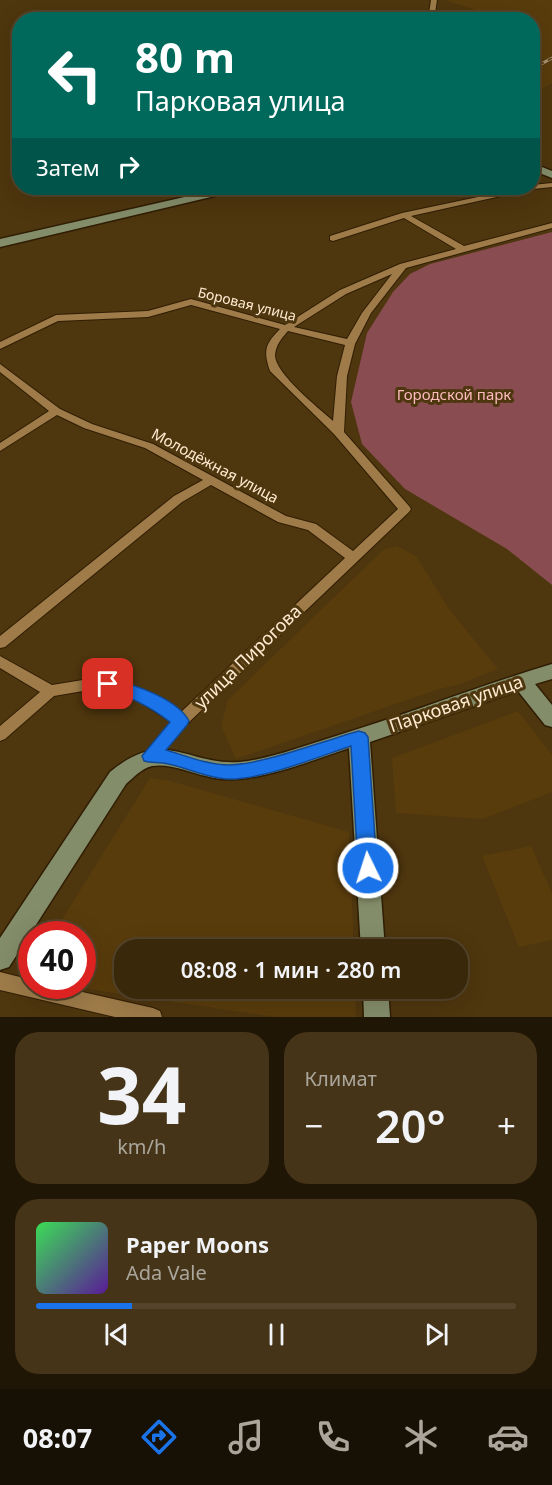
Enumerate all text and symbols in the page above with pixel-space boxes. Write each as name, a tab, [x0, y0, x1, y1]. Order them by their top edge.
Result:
text: 80 m	[135, 28, 235, 85]
icon: left	[36, 36, 114, 114]
text: Парковая улица	[135, 82, 345, 119]
icon: right	[112, 150, 145, 183]
text: Затем	[36, 152, 100, 182]
street label: Боровая улица	[196, 282, 298, 325]
park label: Городской парк	[397, 384, 511, 404]
street label: Молодёжная улица	[148, 423, 282, 507]
street label: улица Пирогова	[189, 599, 306, 714]
pin	[82, 658, 133, 709]
icon: arrive	[91, 667, 124, 700]
street label: Парковая улица	[385, 669, 526, 737]
position arrow	[336, 836, 400, 900]
speed limit sign: 40	[18, 921, 96, 999]
text: 08:08 · 1 мин · 280 m	[181, 954, 401, 984]
text: 34	[97, 1041, 186, 1147]
text: Климат	[305, 1065, 377, 1092]
text: 20°	[375, 1095, 446, 1156]
text: −	[305, 1103, 323, 1148]
text: +	[497, 1103, 516, 1148]
text: km/h	[117, 1133, 166, 1160]
text: Paper Moons	[126, 1229, 269, 1259]
text: Ada Vale	[126, 1259, 207, 1286]
icon: previous	[100, 1318, 133, 1351]
icon: pause	[260, 1318, 293, 1351]
icon: next	[420, 1318, 453, 1351]
icon: directions	[138, 1416, 180, 1458]
icon: music	[225, 1416, 267, 1458]
icon: phone	[312, 1416, 354, 1458]
icon: climate	[400, 1416, 442, 1458]
icon: car	[487, 1416, 529, 1458]
text: 08:07	[23, 1419, 92, 1456]

